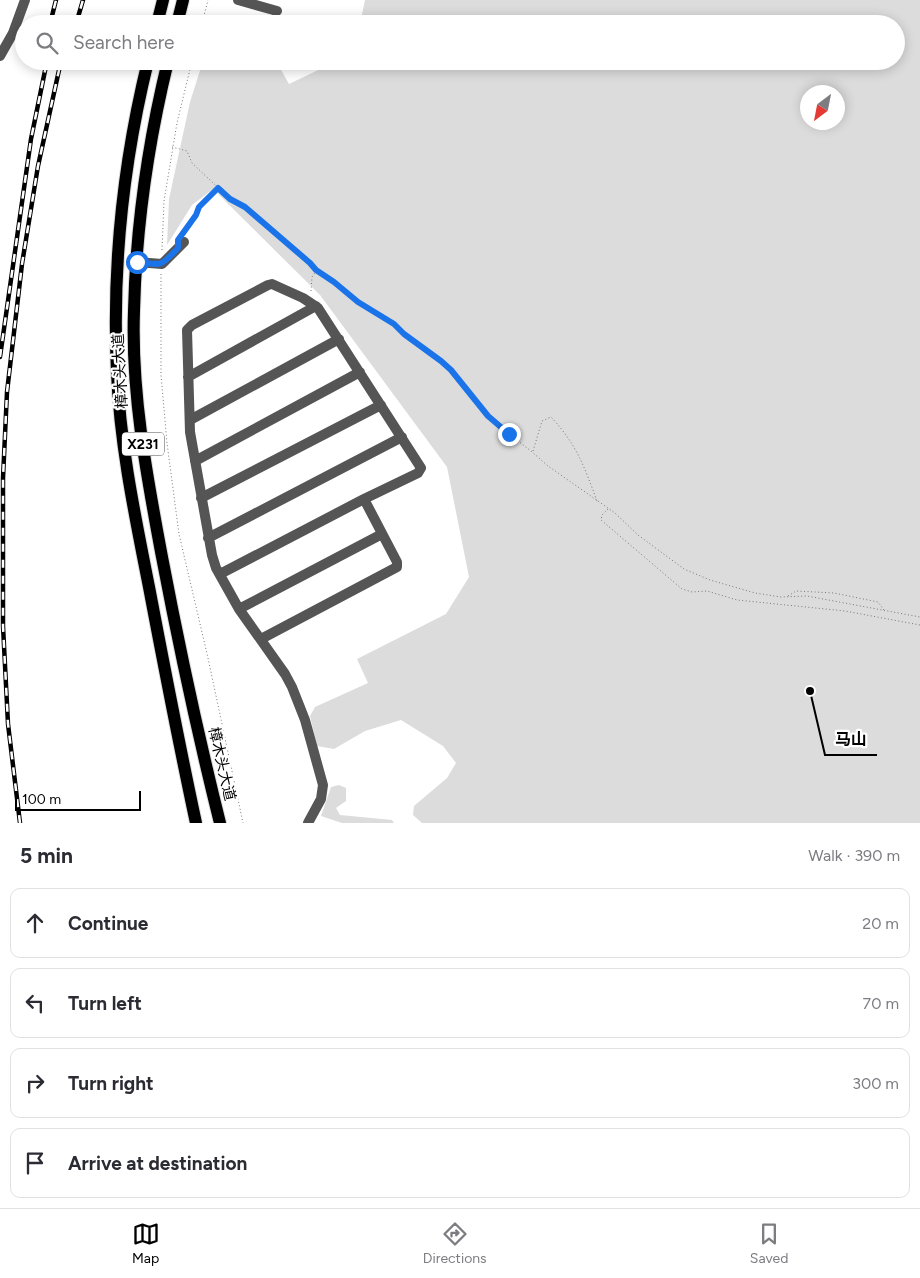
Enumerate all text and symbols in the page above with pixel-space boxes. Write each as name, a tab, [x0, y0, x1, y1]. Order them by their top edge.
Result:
search box	[15, 15, 905, 70]
icon: search	[33, 29, 61, 57]
text: Search here	[73, 31, 175, 54]
north arrow	[800, 85, 845, 130]
route start	[126, 251, 149, 274]
street label: 樟木头大道	[109, 333, 131, 409]
route end	[498, 423, 521, 446]
road number: X231	[122, 432, 164, 456]
callout: 马山	[825, 724, 877, 755]
street label: 樟木头大道	[205, 725, 239, 803]
text: 马山	[835, 730, 867, 749]
scale bar	[15, 788, 141, 811]
text: 100 m	[22, 791, 61, 808]
text: 5 min	[20, 843, 73, 868]
text: Walk · 390 m	[808, 846, 900, 865]
icon: ahead	[21, 909, 49, 937]
text: Continue	[68, 912, 148, 935]
text: 20 m	[862, 914, 899, 933]
icon: left	[21, 989, 49, 1017]
text: Turn left	[68, 992, 142, 1015]
text: 70 m	[863, 994, 899, 1013]
icon: right	[21, 1069, 49, 1097]
text: Turn right	[68, 1072, 154, 1095]
text: 300 m	[852, 1074, 899, 1093]
icon: arrive	[21, 1149, 49, 1177]
text: Arrive at destination	[68, 1152, 247, 1175]
tab: Map	[132, 1220, 160, 1267]
tab: Directions	[423, 1220, 487, 1267]
tab: Saved	[750, 1220, 788, 1267]

